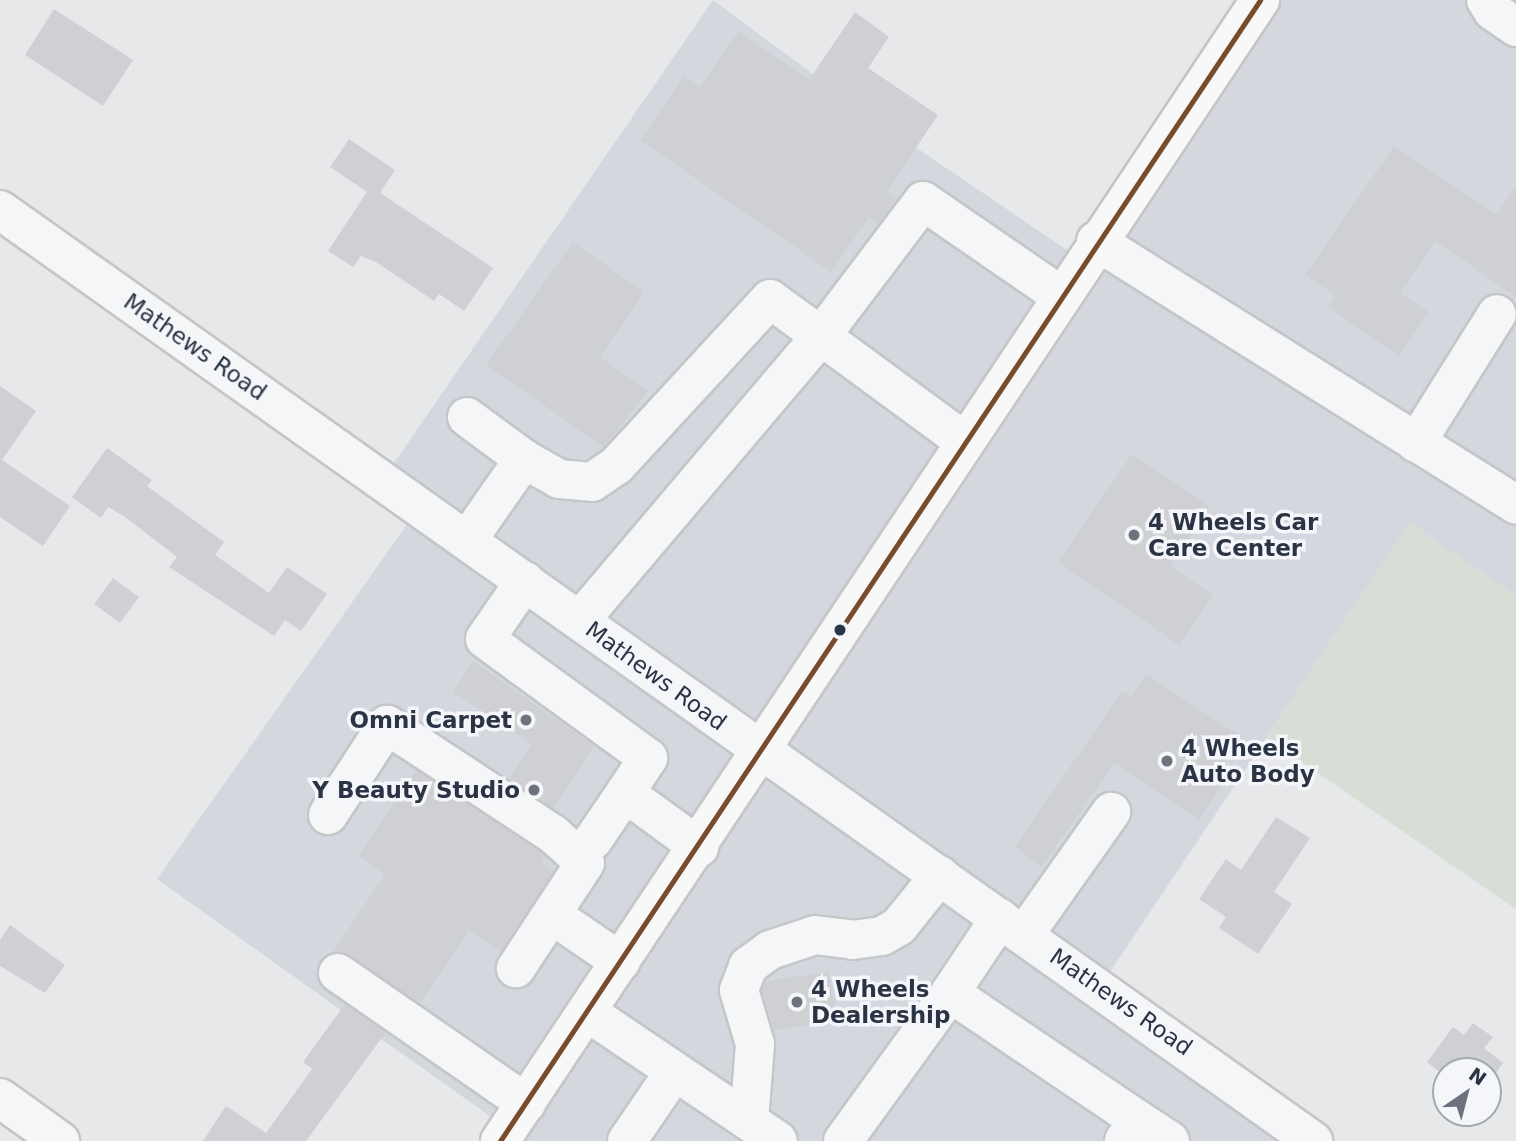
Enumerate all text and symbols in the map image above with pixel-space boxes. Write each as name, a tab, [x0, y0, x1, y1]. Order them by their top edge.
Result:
street label: Mathews Road	[118, 288, 272, 406]
place label: 4 Wheels Car Care Center	[1148, 508, 1318, 562]
marker: 4 Wheels Car Care Center	[1126, 527, 1142, 543]
street label: Mathews Road	[580, 616, 732, 736]
unlabelled marker	[833, 623, 847, 637]
place label: Omni Carpet	[349, 706, 512, 734]
marker: Omni Carpet	[518, 712, 534, 728]
place label: 4 Wheels Auto Body	[1181, 734, 1315, 788]
marker: 4 Wheels Auto Body	[1159, 753, 1175, 769]
place label: Y Beauty Studio	[312, 776, 520, 804]
marker: Y Beauty Studio	[526, 782, 542, 798]
street label: Mathews Road	[1044, 943, 1198, 1061]
place label: 4 Wheels Dealership	[811, 975, 950, 1029]
marker: 4 Wheels Dealership	[789, 994, 805, 1010]
north arrow	[1432, 1057, 1502, 1127]
text: N	[1465, 1063, 1491, 1090]

